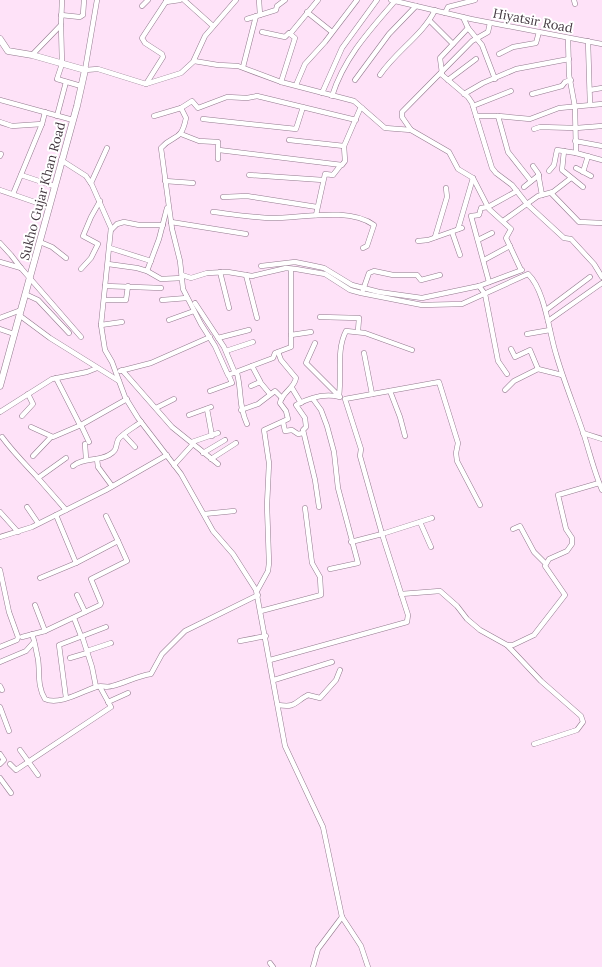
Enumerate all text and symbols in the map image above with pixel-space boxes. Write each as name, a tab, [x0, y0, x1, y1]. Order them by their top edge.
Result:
street label: Hiyatsir Road	[492, 4, 575, 37]
street label: Sukho Gujar Khan Road	[16, 120, 69, 262]

